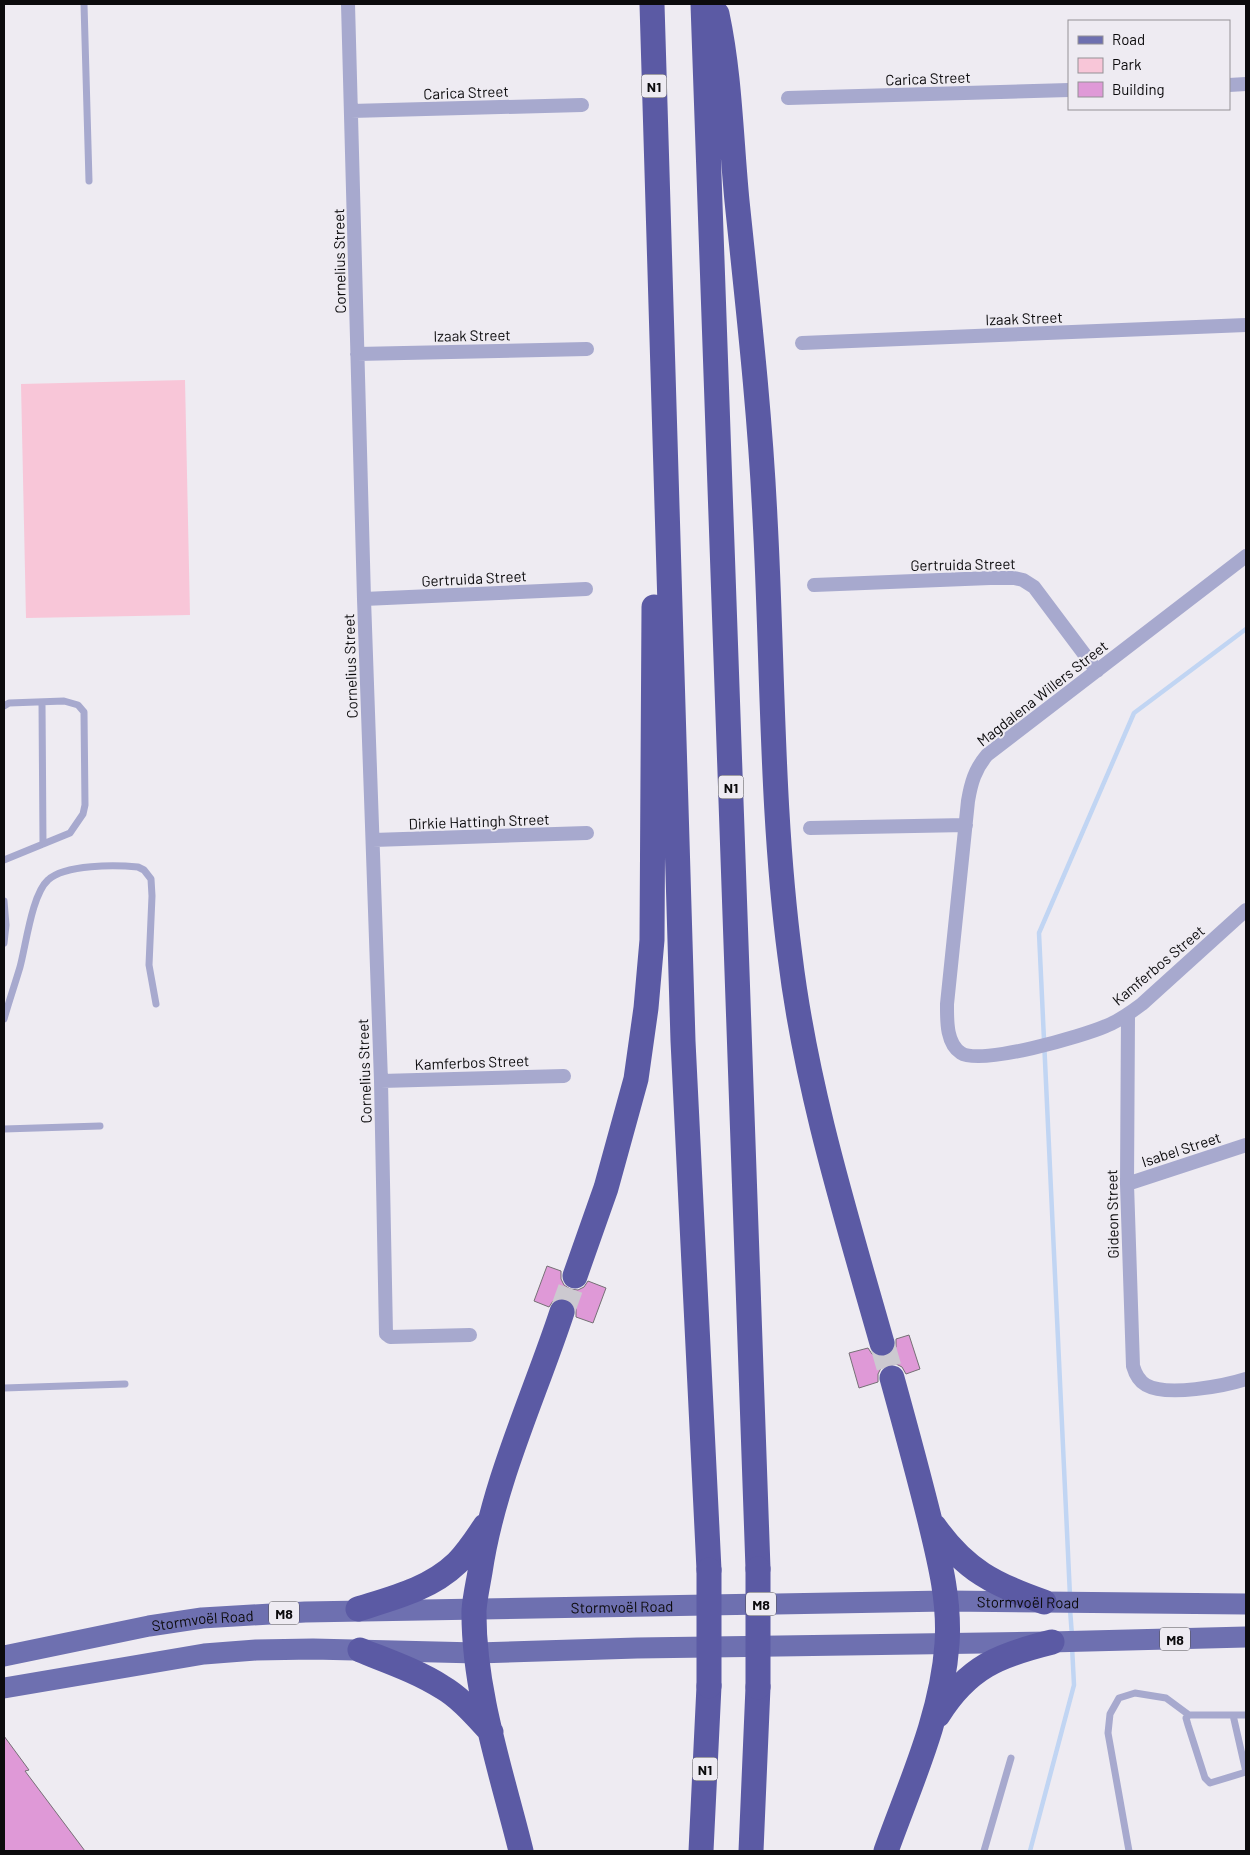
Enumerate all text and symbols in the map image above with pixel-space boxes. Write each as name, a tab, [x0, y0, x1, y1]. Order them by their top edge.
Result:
legend	[1068, 20, 1230, 110]
text: Road	[1112, 30, 1145, 48]
text: Park	[1112, 55, 1142, 73]
street label: Carica Street	[885, 68, 971, 88]
road number: N1	[642, 74, 666, 98]
text: Building	[1112, 80, 1165, 98]
street label: Carica Street	[423, 82, 509, 102]
street label: Cornelius Street	[329, 208, 349, 314]
street label: Izaak Street	[985, 308, 1063, 328]
street label: Izaak Street	[433, 325, 511, 345]
street label: Gertruida Street	[910, 554, 1016, 574]
street label: Gertruida Street	[421, 566, 527, 590]
street label: Cornelius Street	[339, 613, 361, 719]
street label: Magdalena Willers Street	[973, 636, 1111, 750]
road number: N1	[718, 776, 744, 799]
street label: Dirkie Hattingh Street	[408, 810, 550, 832]
street label: Kamferbos Street	[1108, 921, 1208, 1009]
street label: Cornelius Street	[353, 1018, 375, 1124]
street label: Kamferbos Street	[414, 1051, 530, 1073]
street label: Isabel Street	[1139, 1128, 1223, 1170]
street label: Gideon Street	[1102, 1169, 1122, 1259]
road number: M8	[746, 1592, 776, 1616]
street label: Stormvoël Road	[977, 1592, 1079, 1611]
street label: Stormvoël Road	[571, 1597, 674, 1616]
road number: M8	[269, 1602, 299, 1625]
street label: Stormvoël Road	[150, 1606, 254, 1635]
road number: M8	[1160, 1628, 1190, 1650]
road number: N1	[692, 1758, 718, 1780]

